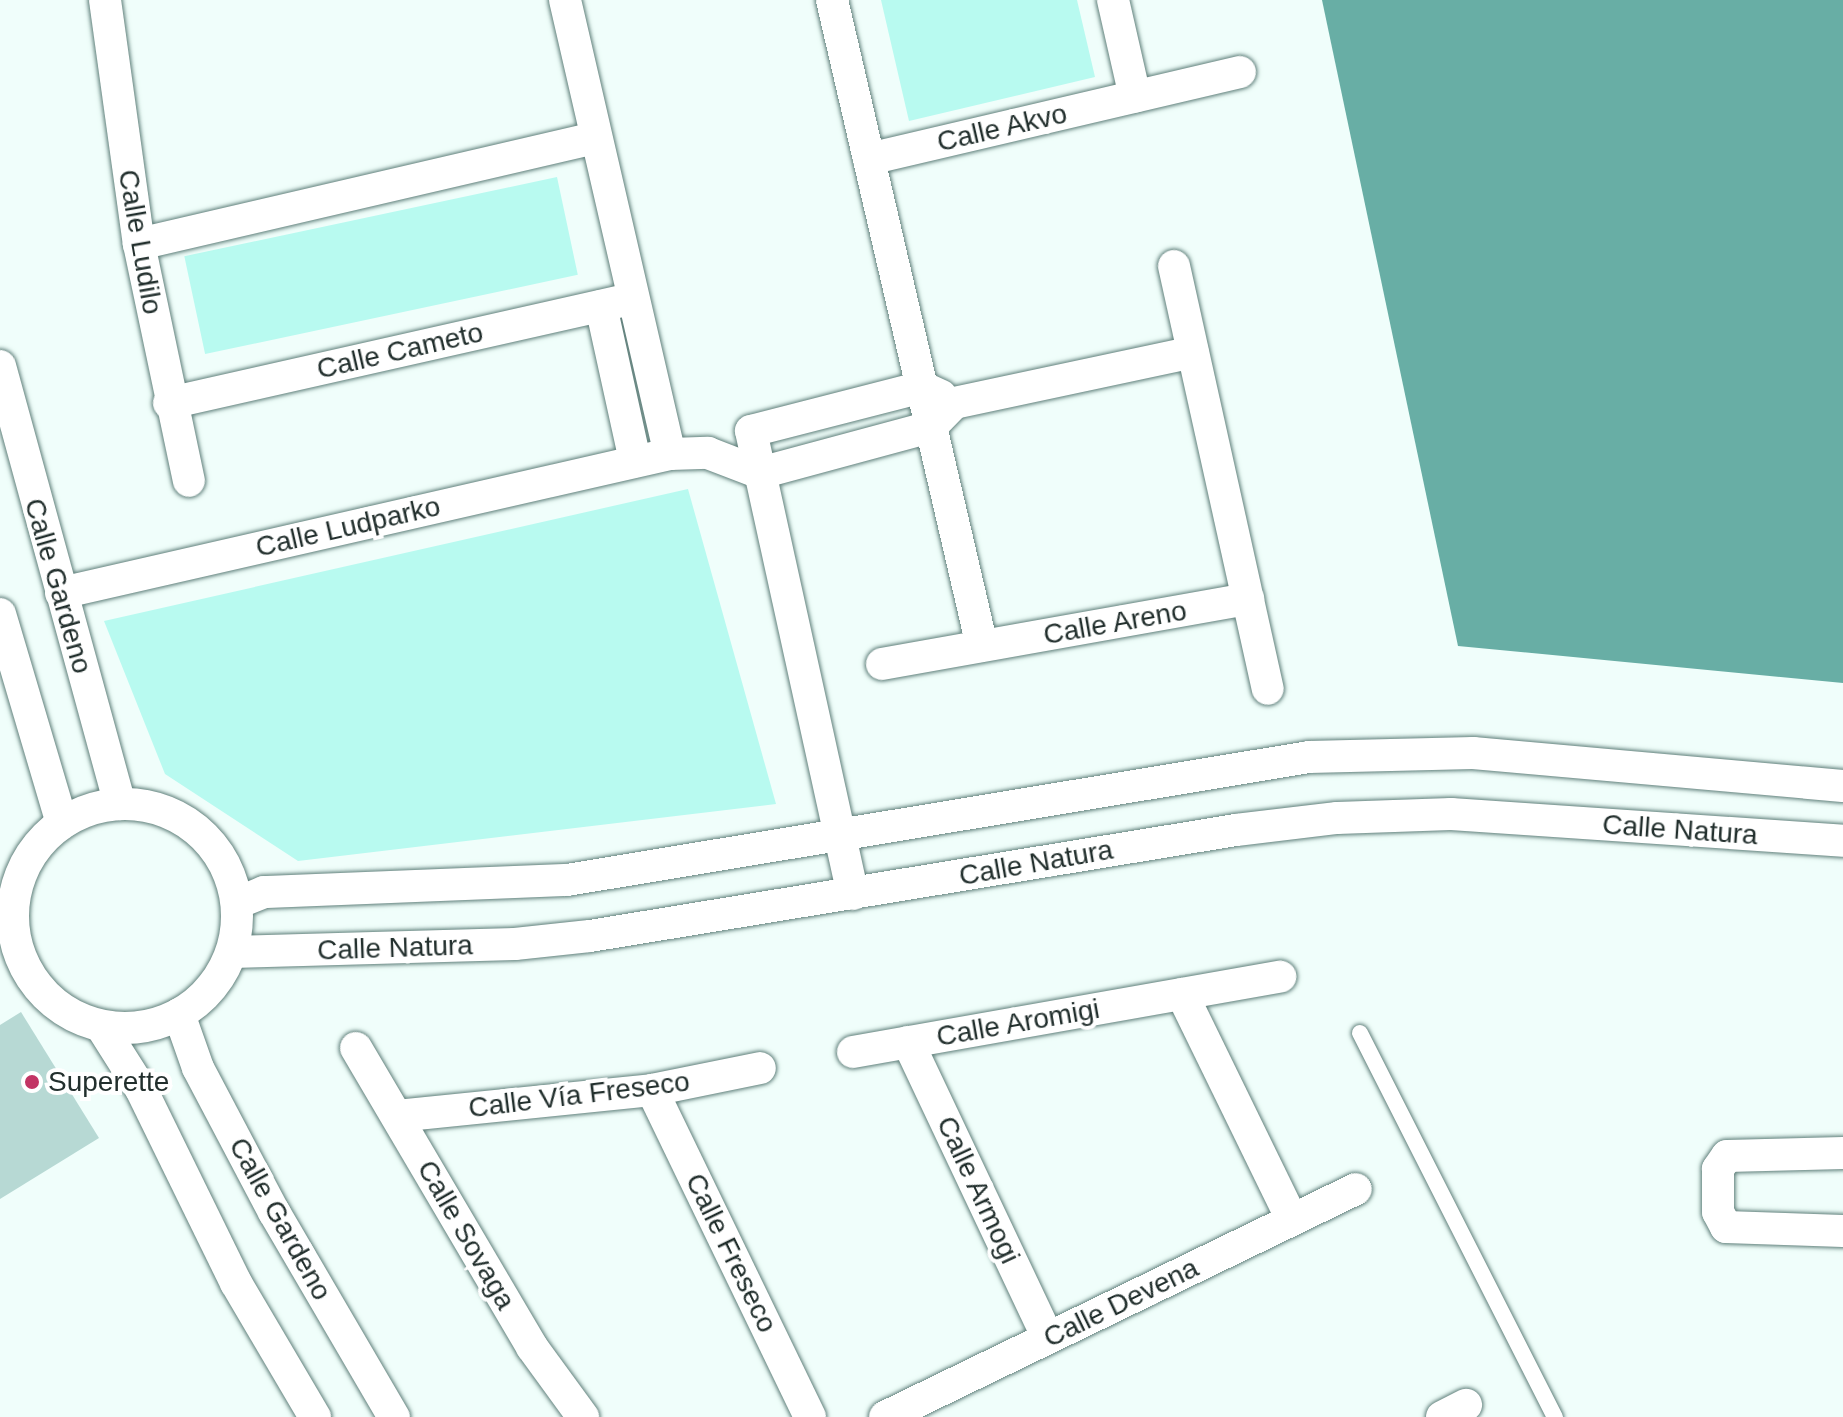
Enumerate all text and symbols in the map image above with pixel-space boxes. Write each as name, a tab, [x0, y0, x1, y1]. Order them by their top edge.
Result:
street label: Calle Akvo	[933, 97, 1071, 159]
street label: Calle Ludilo	[111, 167, 169, 317]
street label: Calle Cameto	[314, 316, 486, 386]
street label: Calle Ludparko	[252, 489, 444, 565]
street label: Calle Gardeno	[17, 495, 99, 677]
street label: Calle Areno	[1040, 594, 1190, 652]
street label: Calle Natura	[1601, 808, 1759, 852]
street label: Calle Natura	[956, 833, 1116, 893]
street label: Calle Natura	[317, 928, 473, 968]
street label: Calle Aromigi	[933, 992, 1103, 1054]
place label: Superette	[48, 1065, 169, 1099]
street label: Calle Vía Freseco	[467, 1065, 691, 1125]
marker: Superette	[23, 1073, 41, 1091]
street label: Calle Armogi	[929, 1110, 1027, 1270]
street label: Calle Gardeno	[222, 1132, 338, 1306]
street label: Calle Sovaga	[410, 1154, 522, 1316]
street label: Calle Freseco	[678, 1168, 784, 1338]
street label: Calle Devena	[1038, 1251, 1204, 1355]

